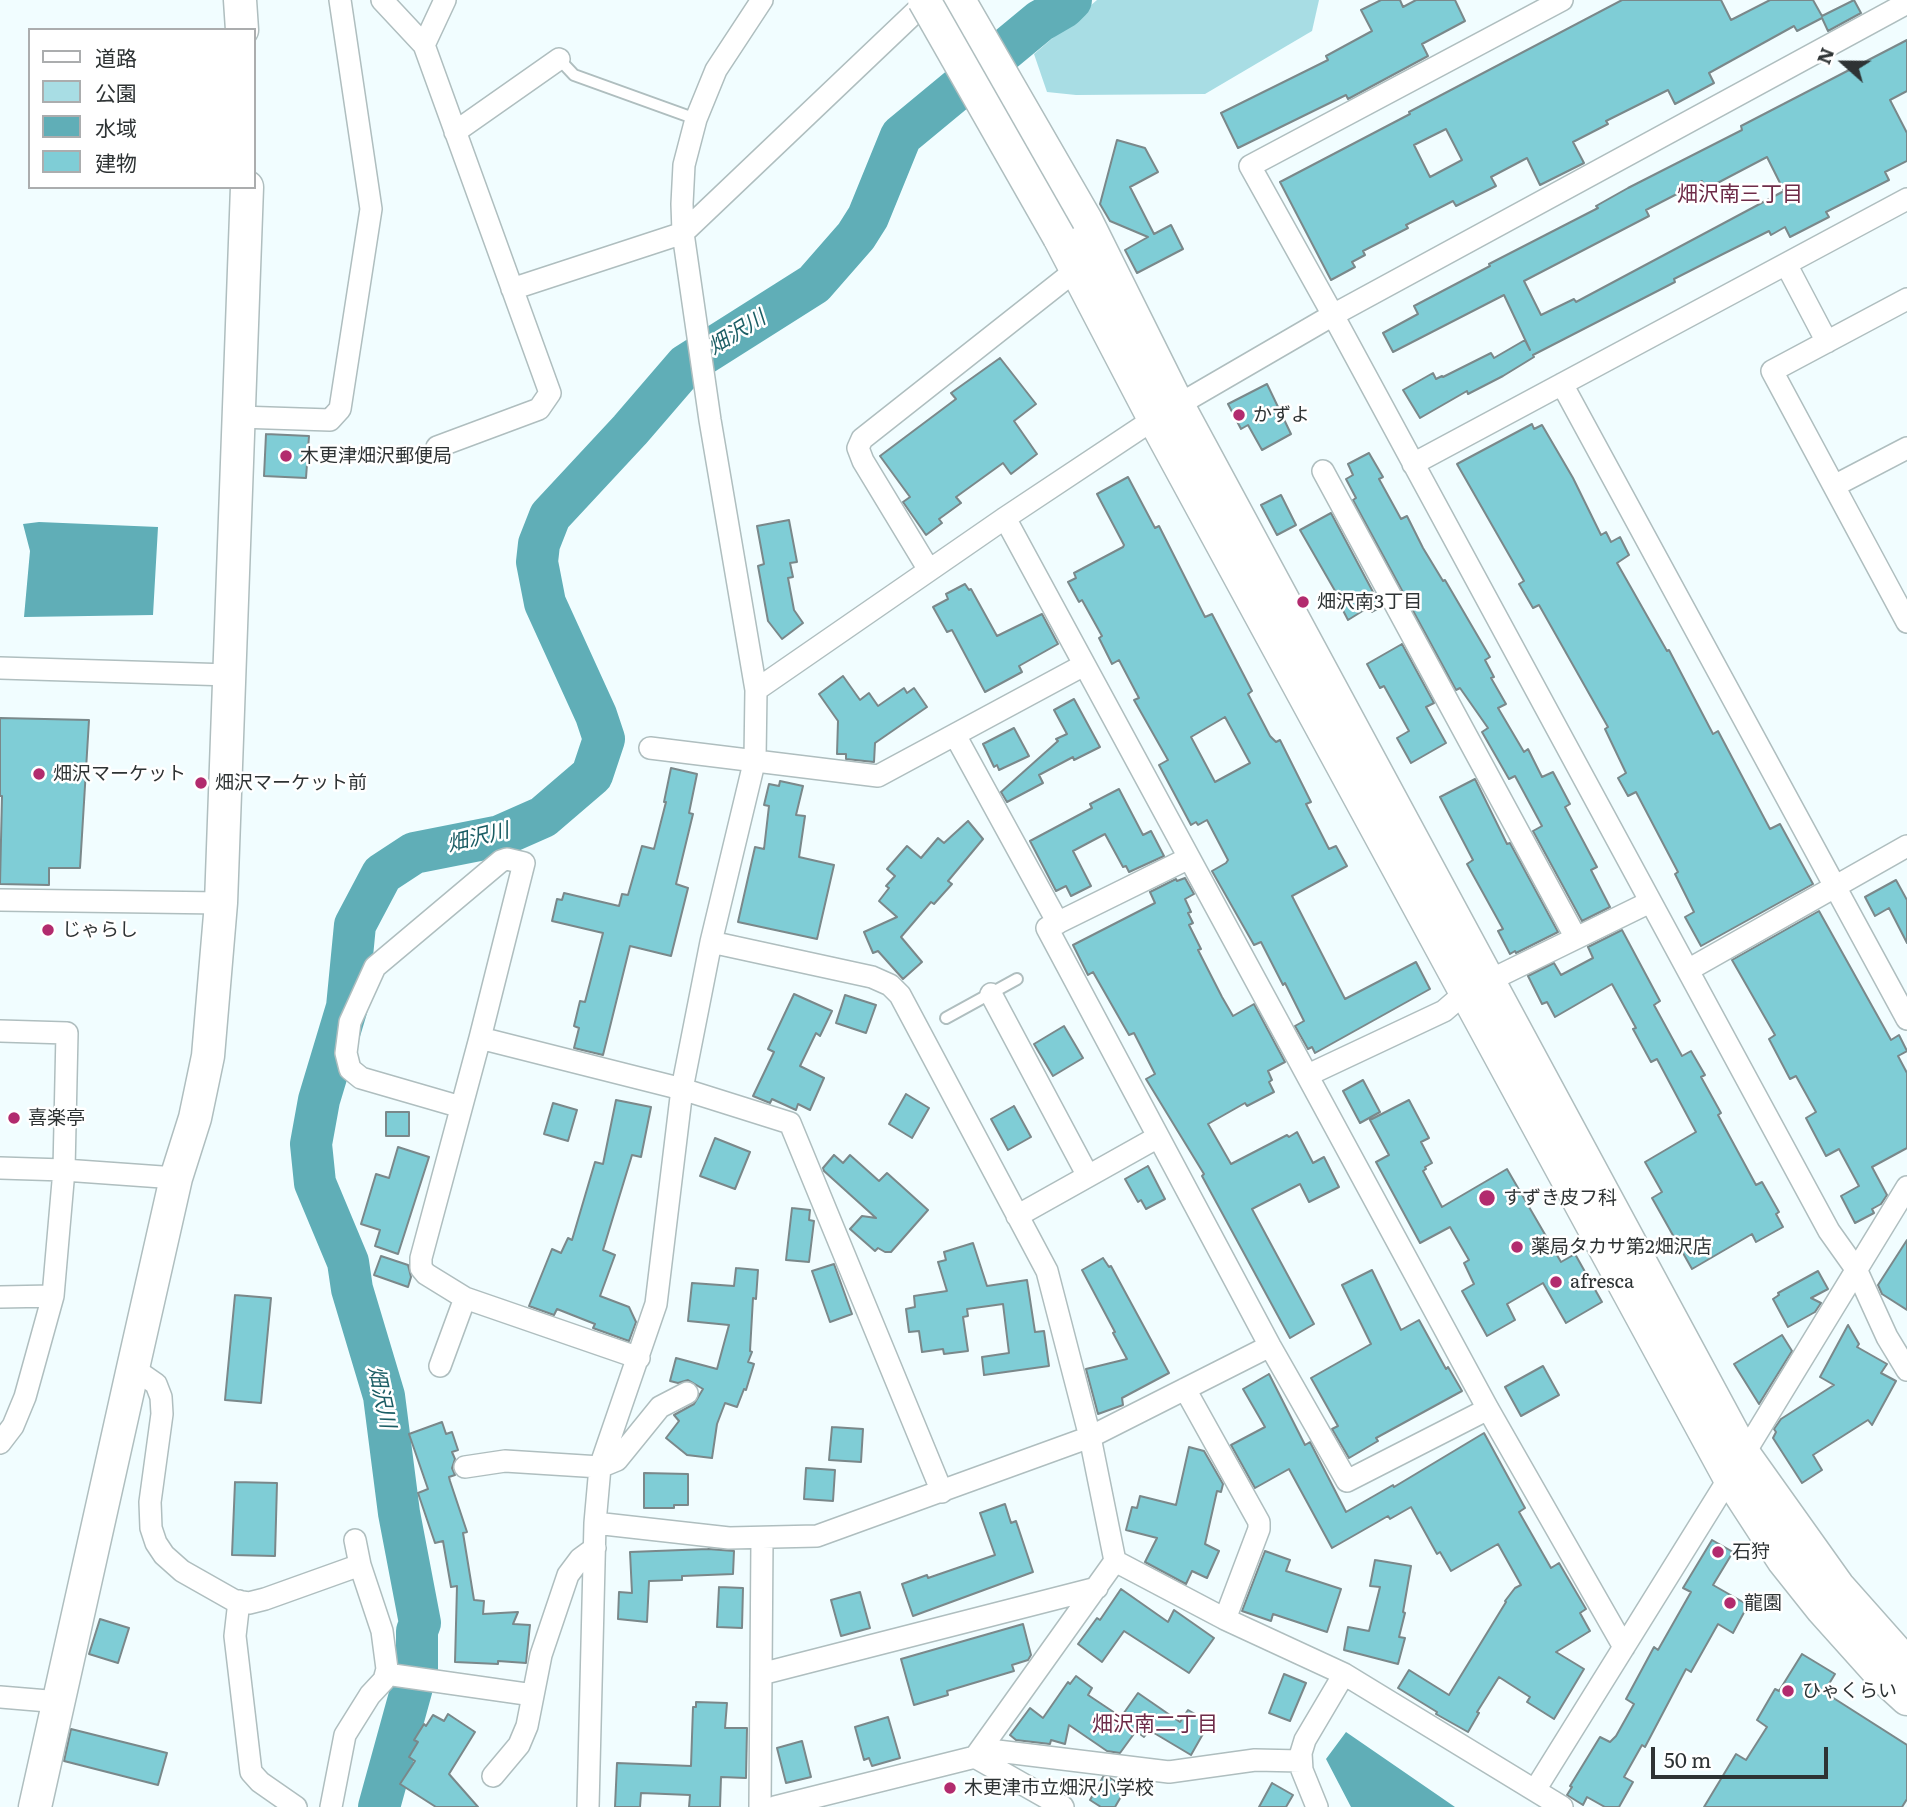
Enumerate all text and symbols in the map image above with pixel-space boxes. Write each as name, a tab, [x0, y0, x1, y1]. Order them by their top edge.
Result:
legend	[28, 28, 256, 189]
north arrow	[1809, 28, 1879, 98]
text: 道路	[95, 41, 137, 72]
text: N	[1808, 43, 1840, 68]
text: 公園	[95, 76, 137, 107]
text: 水域	[95, 111, 137, 142]
text: 建物	[95, 146, 137, 177]
district label: 畑沢南三丁目	[1677, 182, 1803, 208]
water label: 畑沢川	[704, 306, 770, 360]
place label: かずよ	[1253, 404, 1310, 426]
marker: かずよ	[1231, 407, 1247, 423]
place label: 木更津畑沢郵便局	[300, 445, 452, 467]
marker: 木更津畑沢郵便局	[278, 448, 294, 464]
place label: 畑沢南3丁目	[1317, 591, 1422, 613]
marker: 畑沢南3丁目	[1295, 594, 1311, 610]
place label: 畑沢マーケット	[53, 763, 186, 785]
marker: 畑沢マーケット	[31, 766, 47, 782]
place label: 畑沢マーケット前	[215, 772, 367, 794]
marker: 畑沢マーケット前	[193, 775, 209, 791]
water label: 畑沢川	[444, 818, 512, 858]
place label: じゃらし	[62, 919, 138, 941]
marker: じゃらし	[40, 922, 56, 938]
place label: 喜楽亭	[28, 1107, 85, 1129]
marker: 喜楽亭	[6, 1110, 22, 1126]
place label: すずき皮フ科	[1503, 1187, 1617, 1209]
marker: すずき皮フ科	[1477, 1188, 1497, 1208]
place label: 薬局タカサ第2畑沢店	[1531, 1236, 1712, 1258]
marker: 薬局タカサ第2畑沢店	[1509, 1239, 1525, 1255]
place label: afresca	[1570, 1271, 1634, 1293]
marker: afresca	[1548, 1274, 1564, 1290]
water label: 畑沢川	[362, 1364, 400, 1430]
place label: 石狩	[1732, 1541, 1770, 1563]
marker: 石狩	[1710, 1544, 1726, 1560]
place label: 龍園	[1744, 1592, 1782, 1614]
marker: 龍園	[1722, 1595, 1738, 1611]
place label: ひゃくらい	[1802, 1680, 1897, 1702]
marker: ひゃくらい	[1780, 1683, 1796, 1699]
district label: 畑沢南二丁目	[1092, 1712, 1218, 1738]
scale bar	[1655, 1734, 1832, 1778]
text: 50 m	[1664, 1743, 1711, 1774]
place label: 木更津市立畑沢小学校	[964, 1777, 1154, 1799]
marker: 木更津市立畑沢小学校	[942, 1780, 958, 1796]

